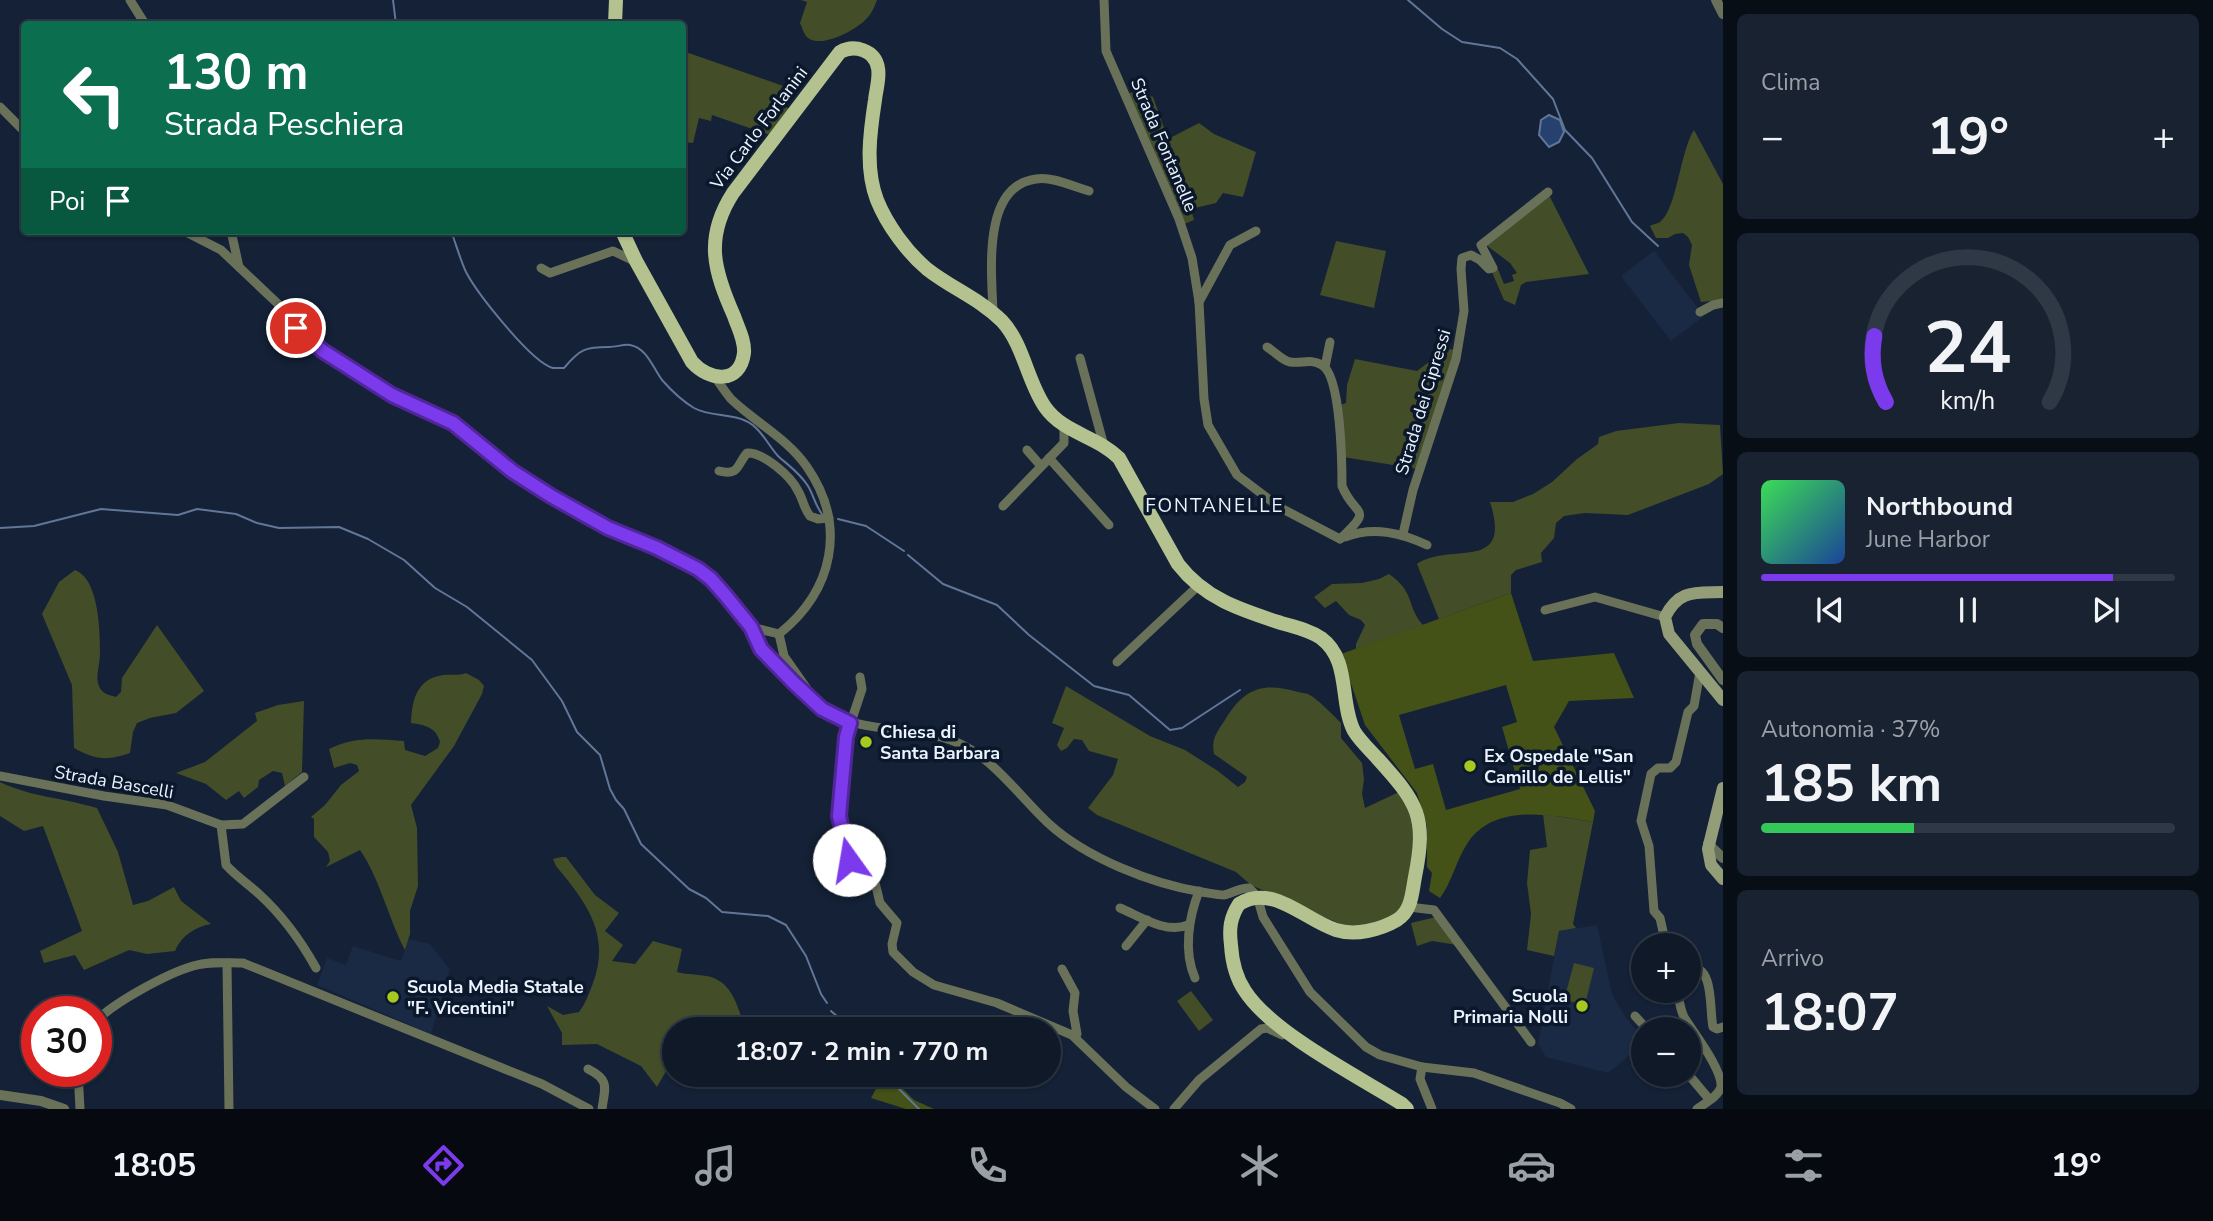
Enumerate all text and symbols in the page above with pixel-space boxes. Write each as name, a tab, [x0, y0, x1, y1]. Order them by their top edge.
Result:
text: 130 m	[164, 39, 308, 106]
icon: left	[49, 49, 140, 140]
street label: Via Carlo Forlanini	[704, 62, 813, 195]
text: Clima	[1761, 67, 1821, 98]
street label: Strada Fontanelle	[1125, 74, 1203, 216]
text: 19°	[1927, 101, 2009, 172]
text: Strada Peschiera	[164, 103, 405, 146]
text: −	[1761, 112, 1784, 163]
text: +	[2152, 112, 2175, 163]
icon: arrive	[99, 182, 137, 220]
text: Poi	[49, 184, 85, 219]
pin	[266, 298, 326, 358]
text: 24	[1924, 298, 2012, 398]
icon: arrive	[277, 309, 315, 347]
street label: Strada dei Cipressi	[1389, 326, 1457, 478]
text: km/h	[1940, 383, 1996, 417]
text: Northbound	[1866, 489, 2013, 524]
district label: FONTANELLE	[1145, 493, 1285, 519]
text: June Harbor	[1866, 524, 1990, 555]
icon: previous	[1811, 591, 1849, 629]
icon: pause	[1949, 591, 1987, 629]
icon: next	[2087, 591, 2125, 629]
text: Autonomia · 37%	[1761, 714, 1941, 745]
place label: Chiesa di Santa Barbara	[880, 720, 1000, 765]
marker: Chiesa di Santa Barbara	[858, 734, 874, 750]
place label: Ex Ospedale "San Camillo de Lellis"	[1484, 744, 1634, 789]
text: 185 km	[1761, 748, 1942, 819]
marker: Ex Ospedale "San Camillo de Lellis"	[1462, 758, 1478, 774]
street label: Strada Bascelli	[52, 760, 176, 804]
position arrow	[812, 823, 886, 897]
map controls	[1631, 933, 1701, 1087]
button: +	[1631, 933, 1701, 1003]
text: Arrivo	[1761, 943, 1824, 974]
place label: Scuola Media Statale "F. Vicentini"	[407, 975, 584, 1020]
text: 18:07	[1761, 977, 1899, 1048]
place label: Scuola Primaria Nolli	[1453, 984, 1568, 1029]
marker: Scuola Media Statale "F. Vicentini"	[385, 989, 401, 1005]
speed limit sign: 30	[21, 996, 112, 1087]
marker: Scuola Primaria Nolli	[1574, 998, 1590, 1014]
button: −	[1631, 1017, 1701, 1087]
text: 18:07 · 2 min · 770 m	[735, 1034, 988, 1069]
icon: directions	[419, 1141, 468, 1190]
icon: music	[691, 1141, 740, 1190]
icon: phone	[963, 1141, 1012, 1190]
icon: climate	[1235, 1141, 1284, 1190]
icon: car	[1507, 1141, 1556, 1190]
icon: filters	[1779, 1141, 1828, 1190]
text: 18:05	[111, 1144, 196, 1187]
text: 19°	[2051, 1144, 2101, 1187]

